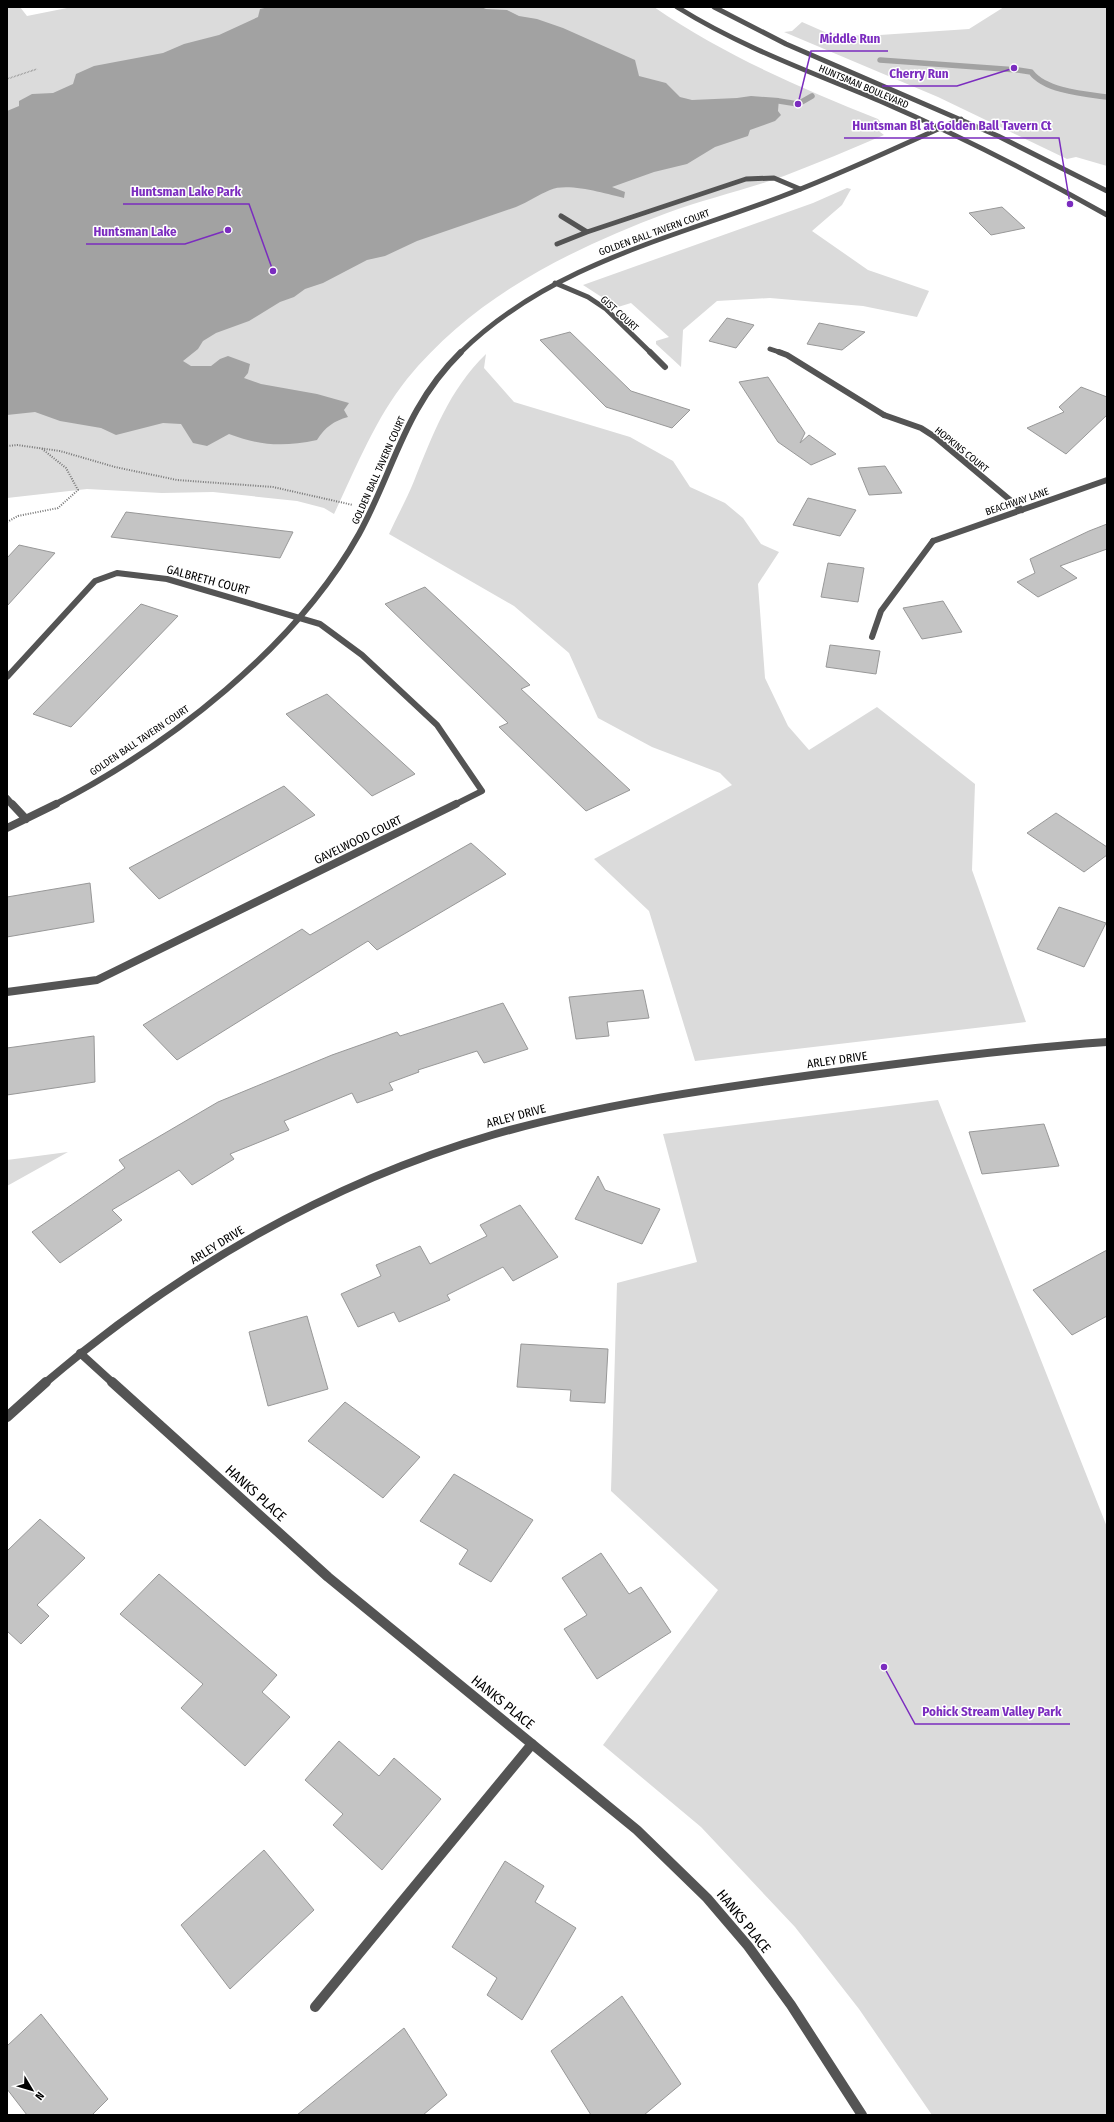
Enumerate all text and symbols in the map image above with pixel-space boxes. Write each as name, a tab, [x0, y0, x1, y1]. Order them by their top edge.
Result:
callout: Middle Run	[811, 26, 888, 51]
text: Middle Run	[820, 31, 880, 46]
callout: Cherry Run	[882, 61, 957, 86]
street label: HUNTSMAN BOULEVARD	[817, 63, 910, 111]
text: Cherry Run	[889, 66, 949, 81]
callout: Huntsman Bl at Golden Ball Tavern Ct	[844, 113, 1059, 138]
text: Huntsman Bl at Golden Ball Tavern Ct	[852, 118, 1052, 133]
callout: Huntsman Lake Park	[123, 179, 249, 204]
text: Huntsman Lake Park	[131, 184, 241, 199]
street label: GOLDEN BALL TAVERN COURT	[597, 207, 712, 259]
callout: Huntsman Lake	[86, 219, 185, 244]
text: Huntsman Lake	[93, 224, 177, 239]
street label: GIST COURT	[598, 294, 641, 334]
street label: GOLDEN BALL TAVERN COURT	[350, 414, 408, 526]
street label: HOPKINS COURT	[932, 424, 991, 475]
street label: BEACHWAY LANE	[984, 485, 1051, 518]
street label: GALBRETH COURT	[165, 562, 251, 598]
street label: GOLDEN BALL TAVERN COURT	[88, 703, 192, 779]
street label: GAVELWOOD COURT	[312, 813, 404, 867]
street label: ARLEY DRIVE	[806, 1049, 869, 1071]
street label: ARLEY DRIVE	[485, 1101, 548, 1131]
street label: ARLEY DRIVE	[187, 1223, 247, 1267]
street label: HANKS PLACE	[222, 1462, 290, 1525]
street label: HANKS PLACE	[468, 1672, 538, 1733]
callout: Pohick Stream Valley Park	[915, 1699, 1070, 1724]
text: Pohick Stream Valley Park	[922, 1704, 1062, 1719]
street label: HANKS PLACE	[713, 1886, 774, 1957]
north arrow	[12, 2070, 52, 2110]
text: N	[32, 2089, 47, 2102]

